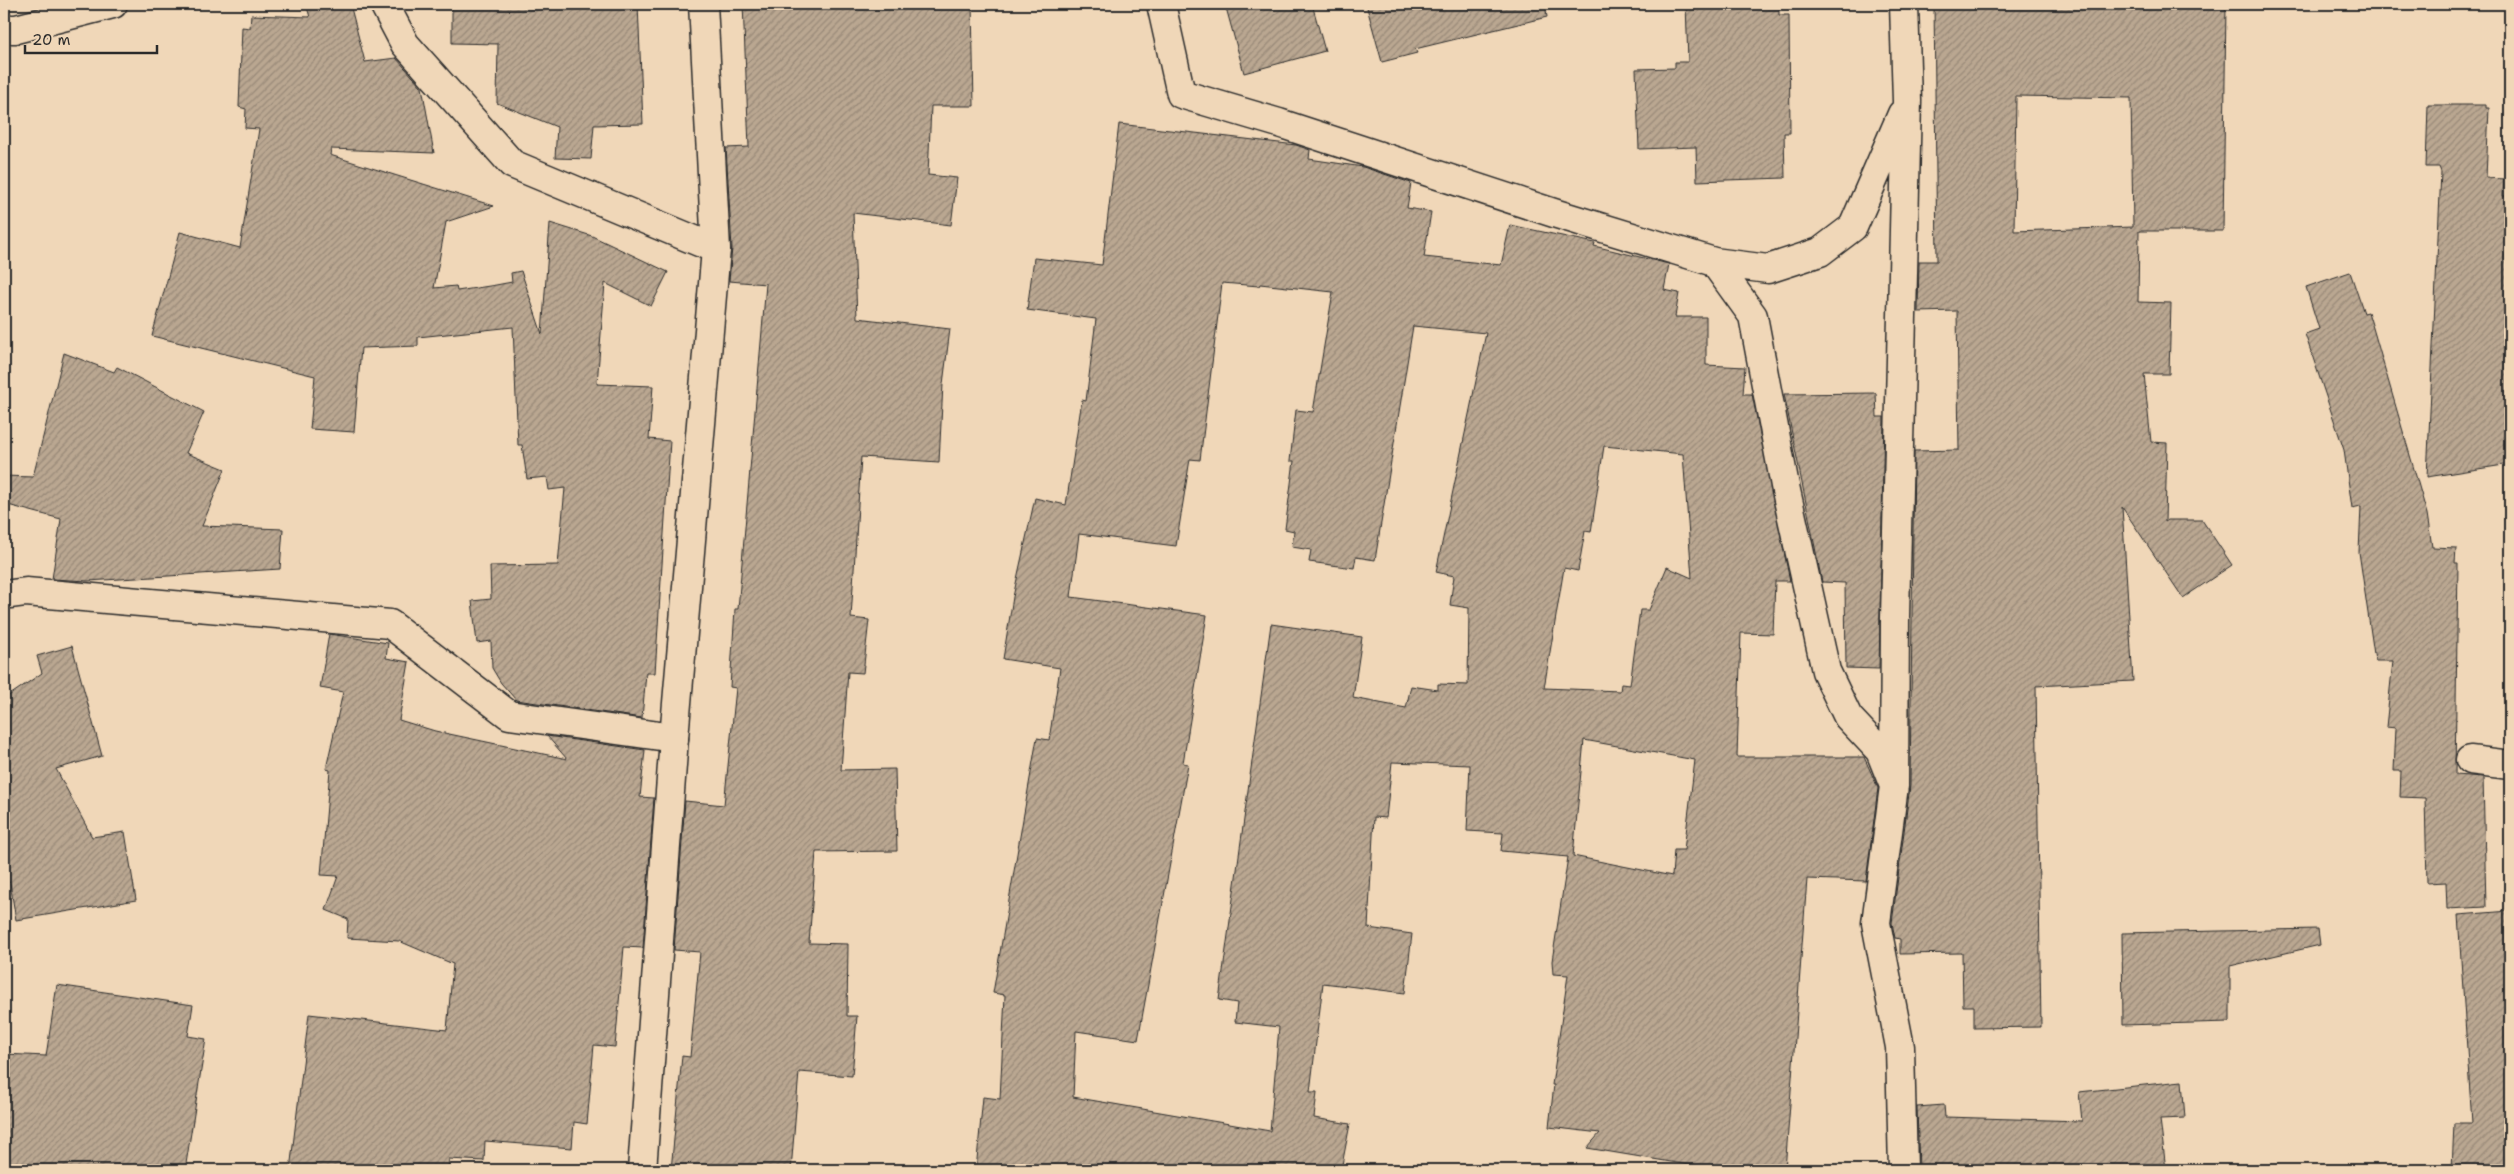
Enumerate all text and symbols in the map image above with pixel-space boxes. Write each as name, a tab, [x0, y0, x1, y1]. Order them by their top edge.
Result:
scale bar	[25, 22, 158, 54]
text: 20 m	[32, 30, 71, 50]

